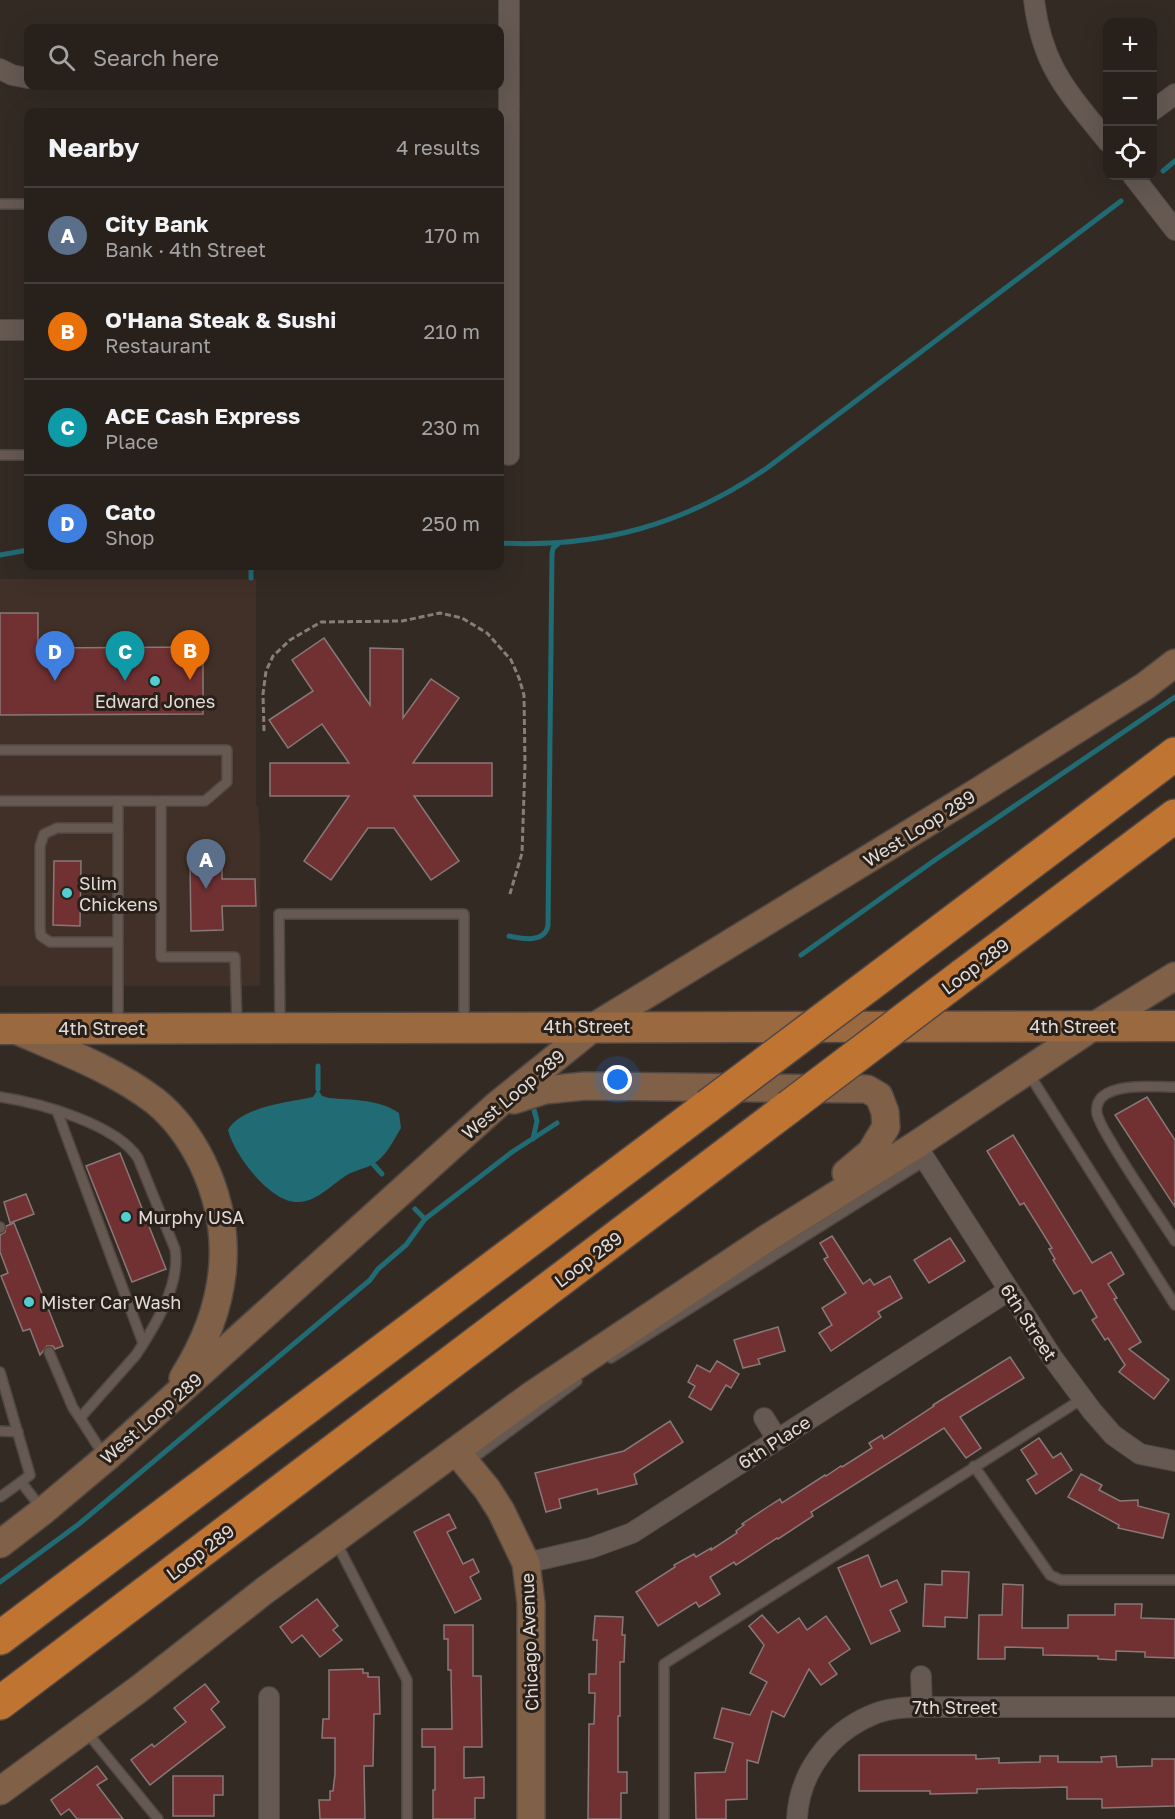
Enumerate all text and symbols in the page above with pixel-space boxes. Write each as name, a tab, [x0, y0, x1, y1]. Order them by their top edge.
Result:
map controls	[1103, 18, 1157, 180]
button: +	[1103, 18, 1157, 72]
search box	[24, 24, 504, 90]
icon: search	[45, 41, 78, 74]
text: Search here	[93, 44, 219, 71]
button: −	[1103, 72, 1157, 126]
button: locate	[1103, 126, 1157, 180]
text: Nearby	[48, 132, 139, 163]
text: 4 results	[396, 135, 480, 159]
text: City Bank	[105, 210, 209, 237]
text: A	[60, 223, 75, 247]
text: 170 m	[425, 223, 480, 247]
text: Bank · 4th Street	[105, 237, 266, 261]
text: O'Hana Steak & Sushi	[105, 306, 336, 333]
text: B	[60, 319, 75, 343]
text: 210 m	[424, 319, 480, 343]
text: Restaurant	[105, 333, 211, 357]
text: ACE Cash Express	[105, 402, 300, 429]
text: C	[60, 415, 75, 439]
text: 230 m	[422, 415, 480, 439]
text: Place	[105, 429, 158, 453]
text: Cato	[105, 498, 155, 525]
text: D	[60, 511, 75, 535]
text: 250 m	[422, 511, 480, 535]
text: Shop	[105, 525, 154, 549]
pin: B	[170, 630, 210, 680]
pin: D	[36, 632, 74, 681]
pin: C	[106, 632, 144, 681]
marker: Edward Jones	[148, 674, 162, 688]
place label: Edward Jones	[95, 690, 215, 712]
street label: West Loop 289	[859, 785, 979, 871]
pin: A	[186, 840, 226, 889]
place label: Slim Chickens	[79, 872, 158, 915]
marker: Slim Chickens	[60, 886, 74, 900]
street label: Loop 289	[937, 933, 1013, 999]
street label: 4th Street	[543, 1015, 631, 1037]
street label: 4th Street	[1029, 1015, 1117, 1037]
street label: 4th Street	[58, 1017, 146, 1039]
street label: West Loop 289	[457, 1044, 569, 1144]
your location	[603, 1065, 632, 1094]
place label: Murphy USA	[138, 1206, 244, 1228]
marker: Murphy USA	[119, 1210, 133, 1224]
street label: Loop 289	[550, 1226, 626, 1292]
street label: 6th Street	[996, 1280, 1062, 1364]
place label: Mister Car Wash	[41, 1291, 181, 1313]
marker: Mister Car Wash	[22, 1295, 36, 1309]
street label: West Loop 289	[96, 1368, 206, 1468]
street label: 6th Place	[734, 1411, 814, 1473]
street label: Loop 289	[162, 1519, 238, 1585]
street label: Chicago Avenue	[516, 1573, 542, 1711]
street label: 7th Street	[912, 1696, 998, 1718]

